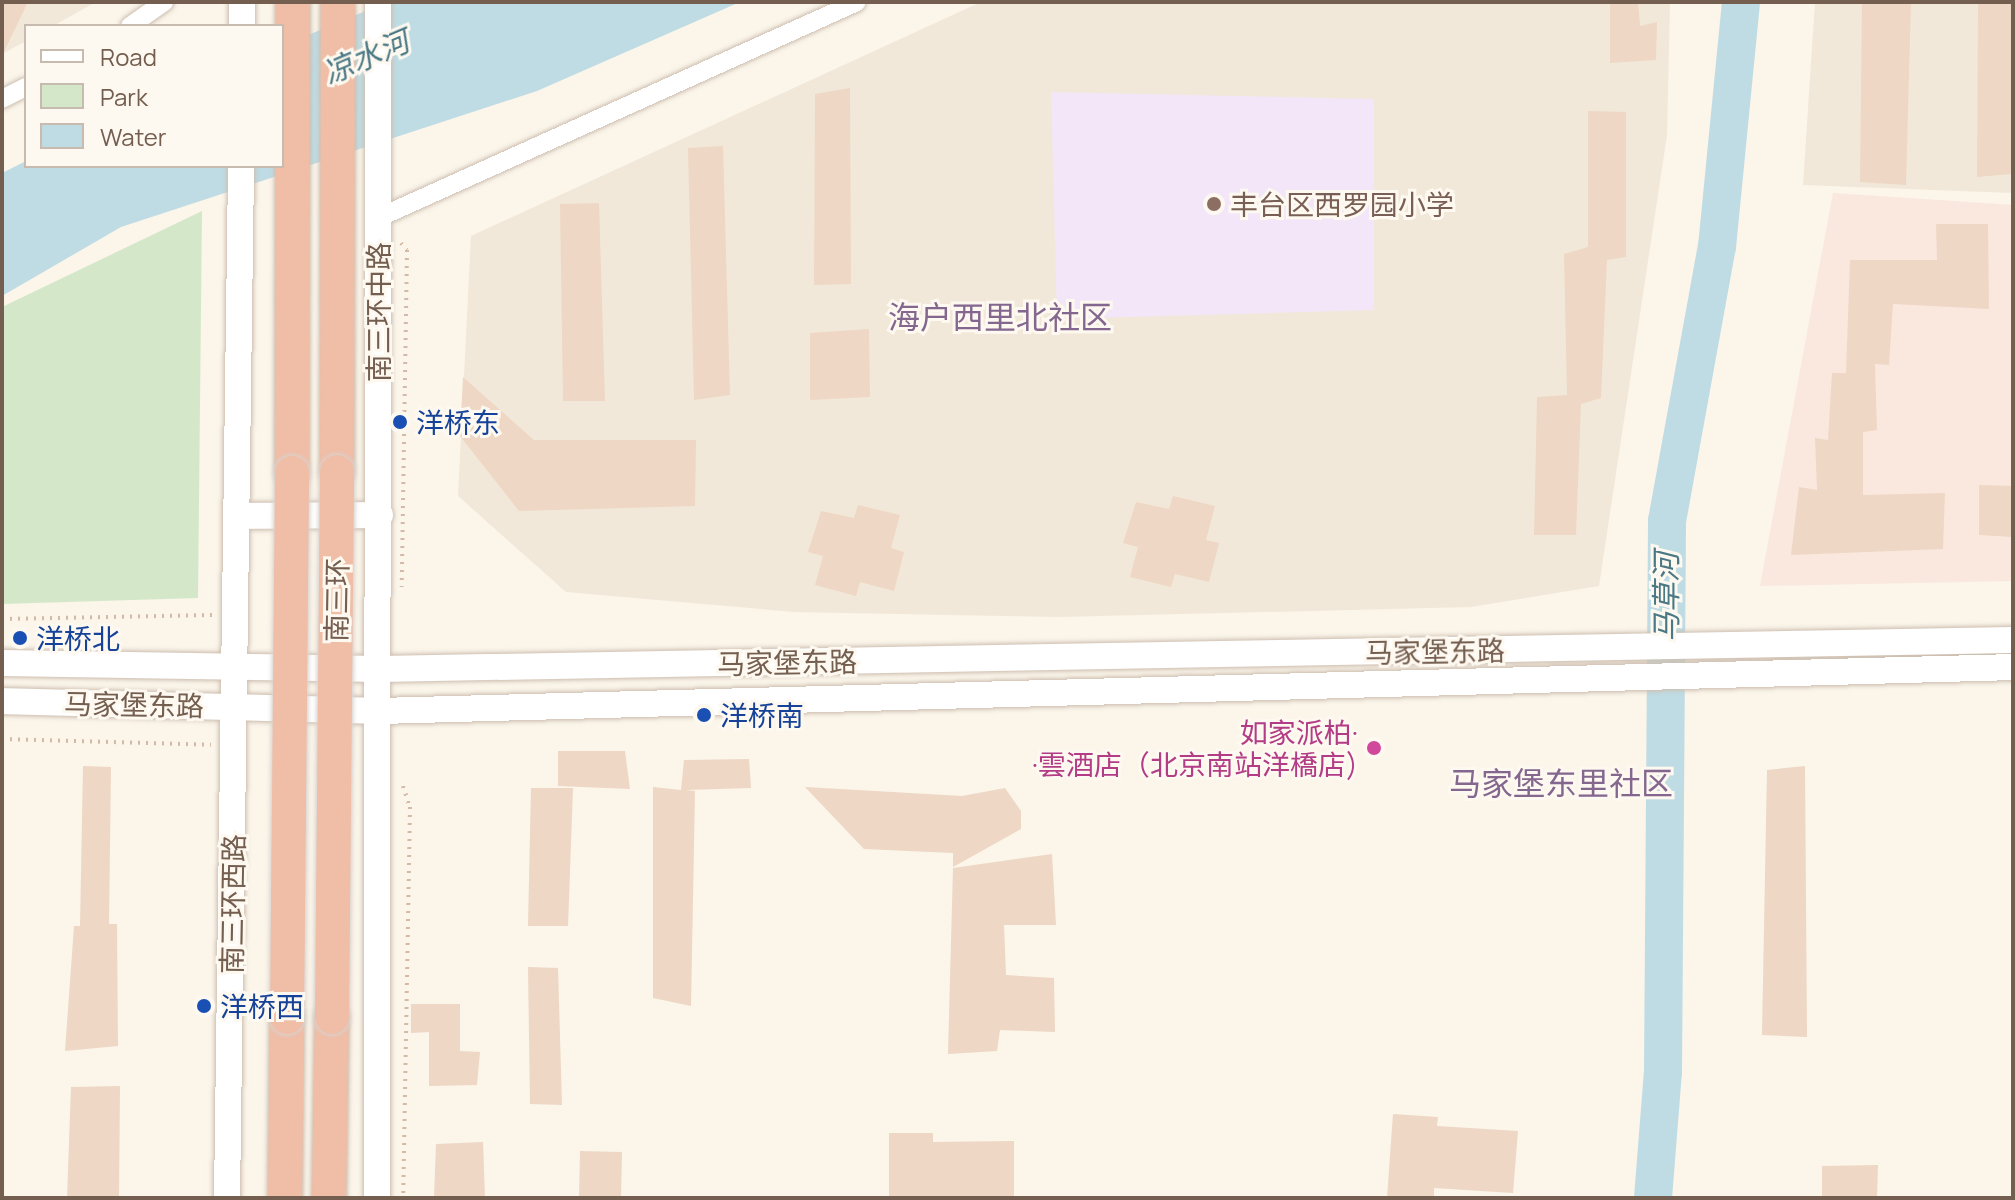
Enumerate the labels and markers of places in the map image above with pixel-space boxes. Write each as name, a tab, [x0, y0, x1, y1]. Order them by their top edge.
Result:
place label: 丰台区西罗园小学	[1230, 187, 1454, 221]
marker: 丰台区西罗园小学	[1205, 195, 1223, 213]
place label: 洋桥东	[416, 405, 500, 439]
marker: 洋桥东	[391, 413, 409, 431]
place label: 洋桥北	[36, 621, 120, 655]
marker: 洋桥北	[11, 629, 29, 647]
place label: 洋桥南	[720, 698, 804, 732]
marker: 洋桥南	[695, 706, 713, 724]
place label: 如家派柏· ·雲酒店（北京南站洋橋店)	[1032, 715, 1358, 781]
marker: 如家派柏· ·雲酒店（北京南站洋橋店)	[1365, 739, 1383, 757]
place label: 洋桥西	[220, 989, 304, 1023]
marker: 洋桥西	[195, 997, 213, 1015]

